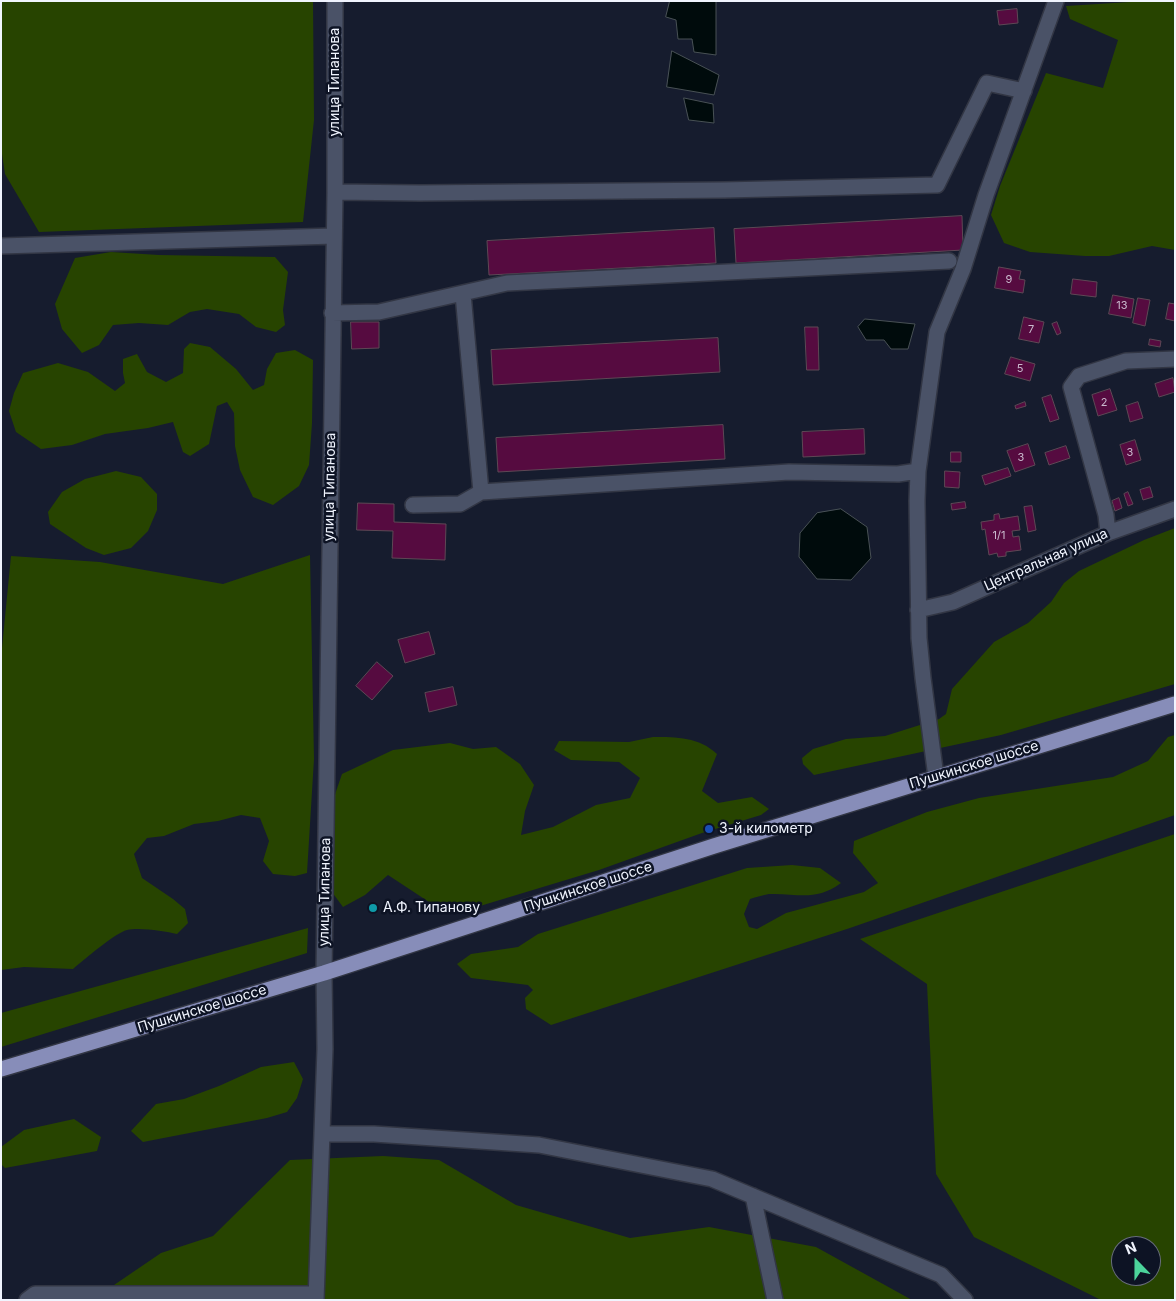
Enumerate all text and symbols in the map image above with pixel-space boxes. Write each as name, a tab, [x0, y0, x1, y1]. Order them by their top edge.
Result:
street label: улица Типанова	[327, 28, 343, 136]
house number: 9	[1006, 273, 1012, 287]
house number: 13	[1116, 299, 1128, 313]
house number: 7	[1028, 323, 1034, 337]
house number: 5	[1017, 362, 1023, 376]
house number: 2	[1101, 396, 1107, 410]
street label: улица Типанова	[321, 432, 339, 542]
house number: 3	[1127, 446, 1133, 460]
house number: 3	[1018, 451, 1024, 465]
street label: Центральная улица	[982, 525, 1110, 595]
house number: 1/1	[993, 529, 1005, 543]
street label: Пушкинское шоссе	[908, 737, 1040, 793]
place label: 3-й километр	[719, 821, 813, 837]
marker: 3-й километр	[703, 823, 715, 835]
street label: улица Типанова	[316, 837, 334, 947]
street label: Пушкинское шоссе	[522, 858, 654, 916]
place label: А.Ф. Типанову	[383, 900, 480, 916]
marker: А.Ф. Типанову	[367, 902, 379, 914]
street label: Пушкинское шоссе	[136, 981, 268, 1037]
north arrow	[1111, 1236, 1161, 1286]
text: N	[1122, 1238, 1139, 1257]

